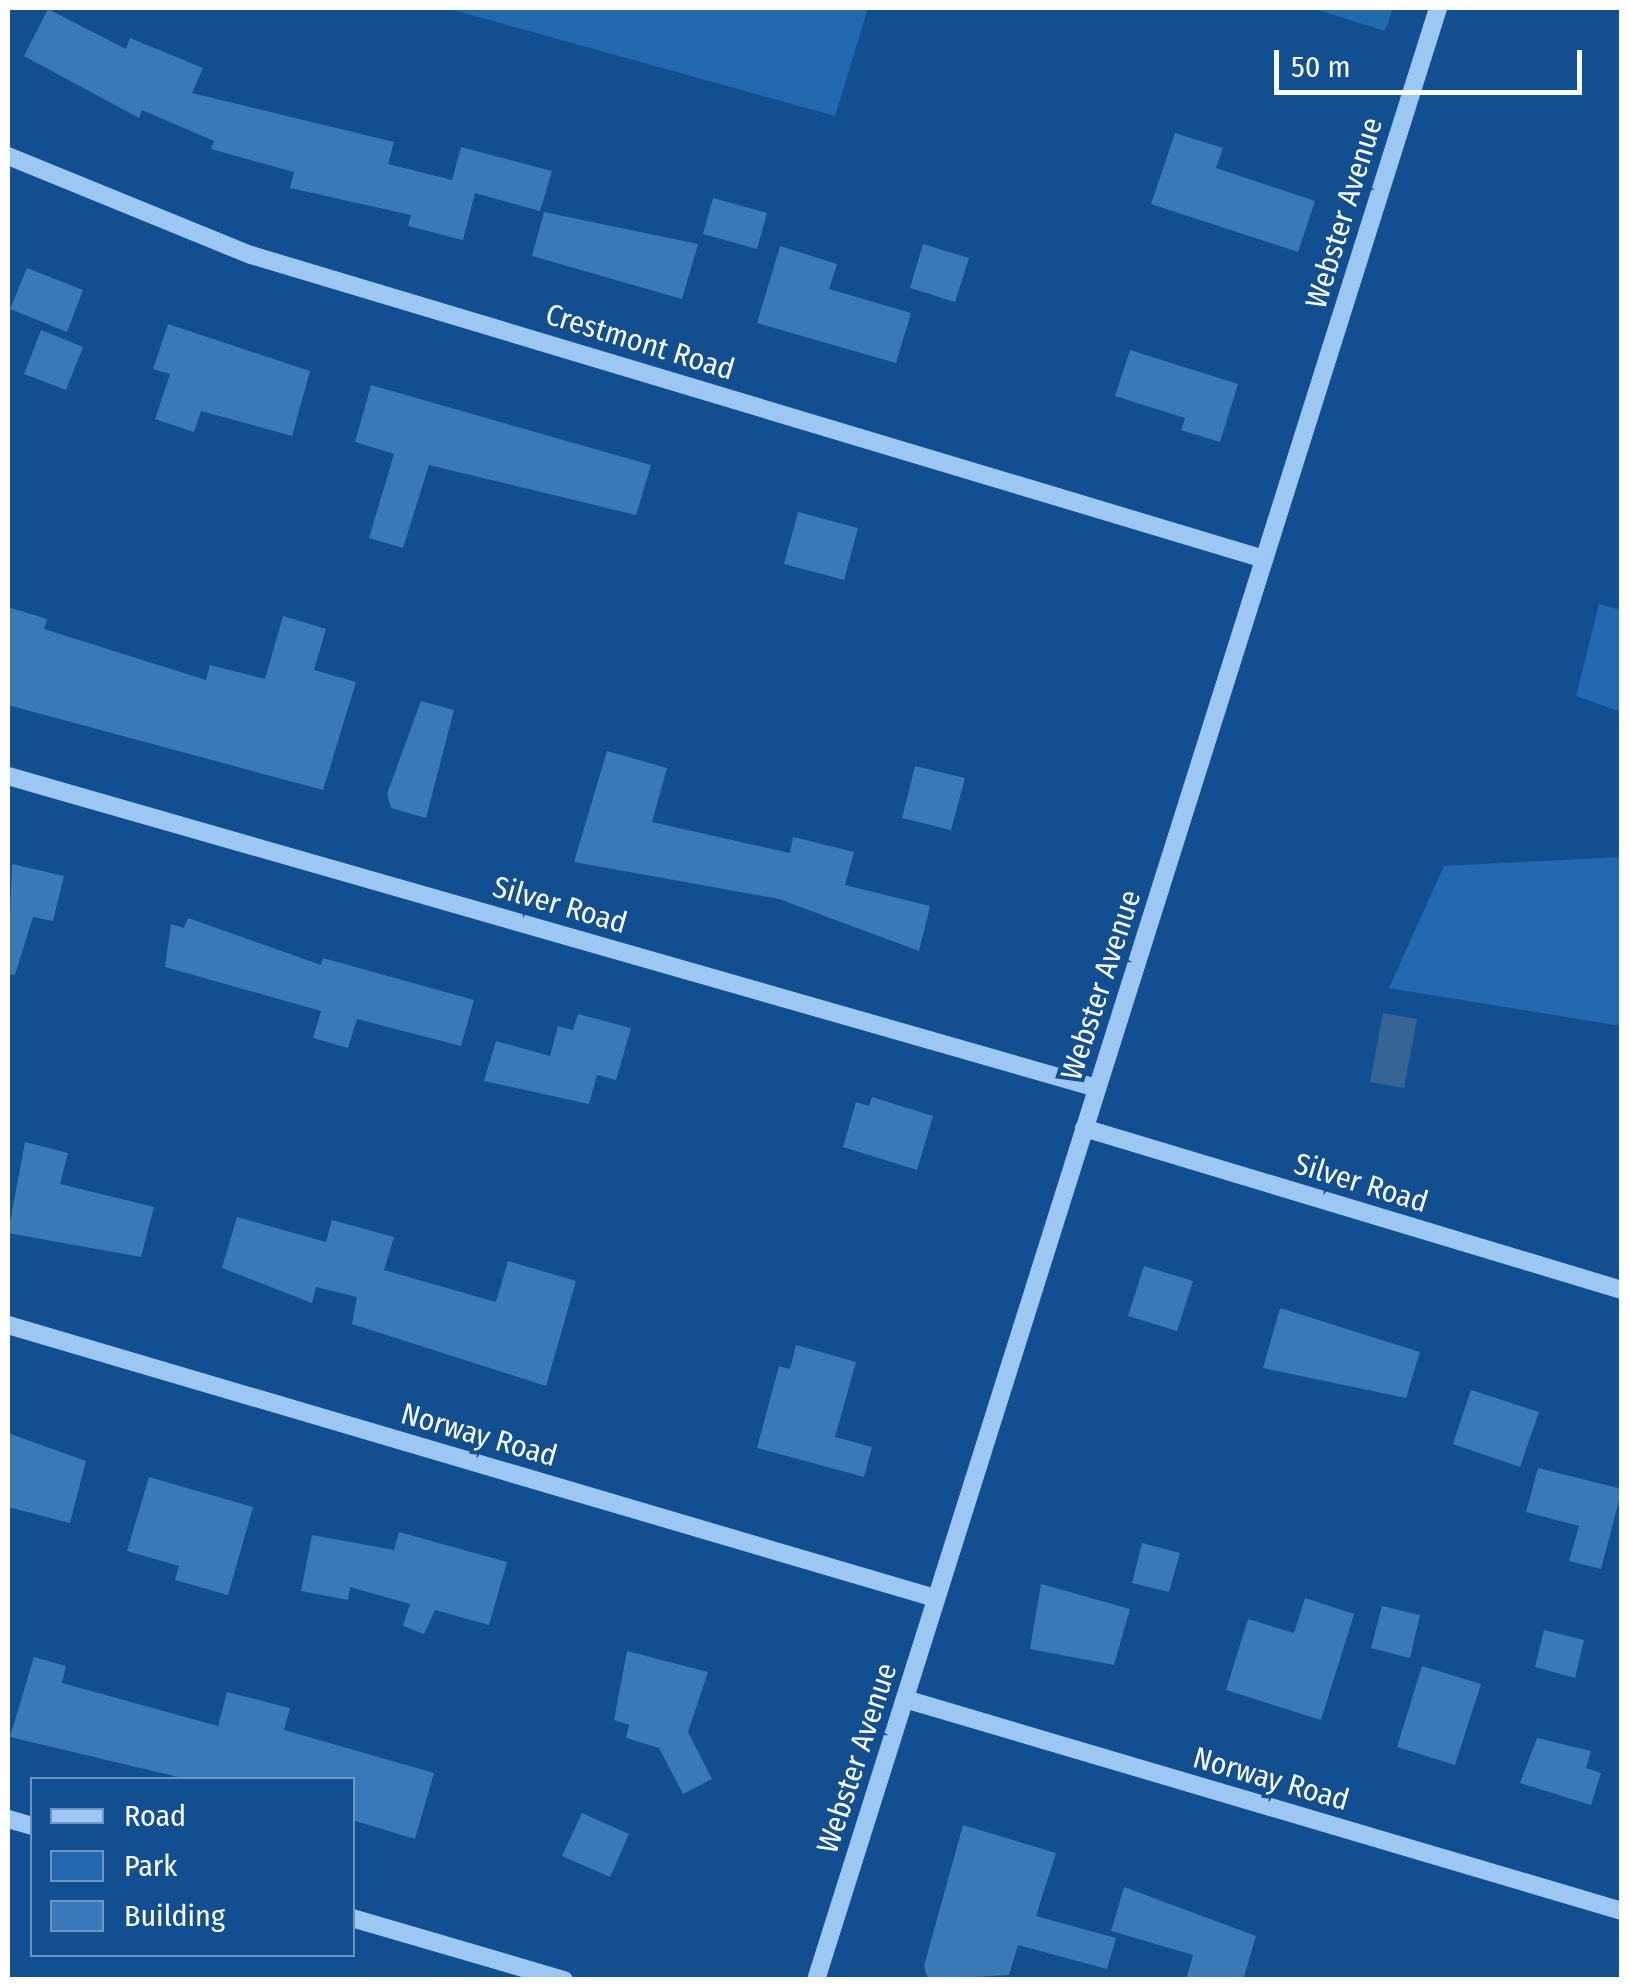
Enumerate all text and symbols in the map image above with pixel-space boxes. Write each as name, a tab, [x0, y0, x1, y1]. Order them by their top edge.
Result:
scale bar	[1279, 30, 1586, 92]
text: 50 m	[1291, 49, 1351, 85]
street label: Webster Avenue	[1298, 113, 1390, 313]
street label: Crestmont Road	[541, 296, 739, 388]
street label: Silver Road	[489, 869, 631, 941]
street label: Webster Avenue	[1053, 885, 1149, 1085]
street label: Silver Road	[1290, 1146, 1432, 1220]
street label: Norway Road	[397, 1396, 561, 1474]
street label: Webster Avenue	[809, 1658, 905, 1858]
street label: Norway Road	[1189, 1740, 1353, 1818]
legend	[30, 1777, 355, 1957]
text: Road	[124, 1798, 186, 1834]
text: Park	[124, 1848, 177, 1884]
text: Building	[124, 1898, 225, 1934]

